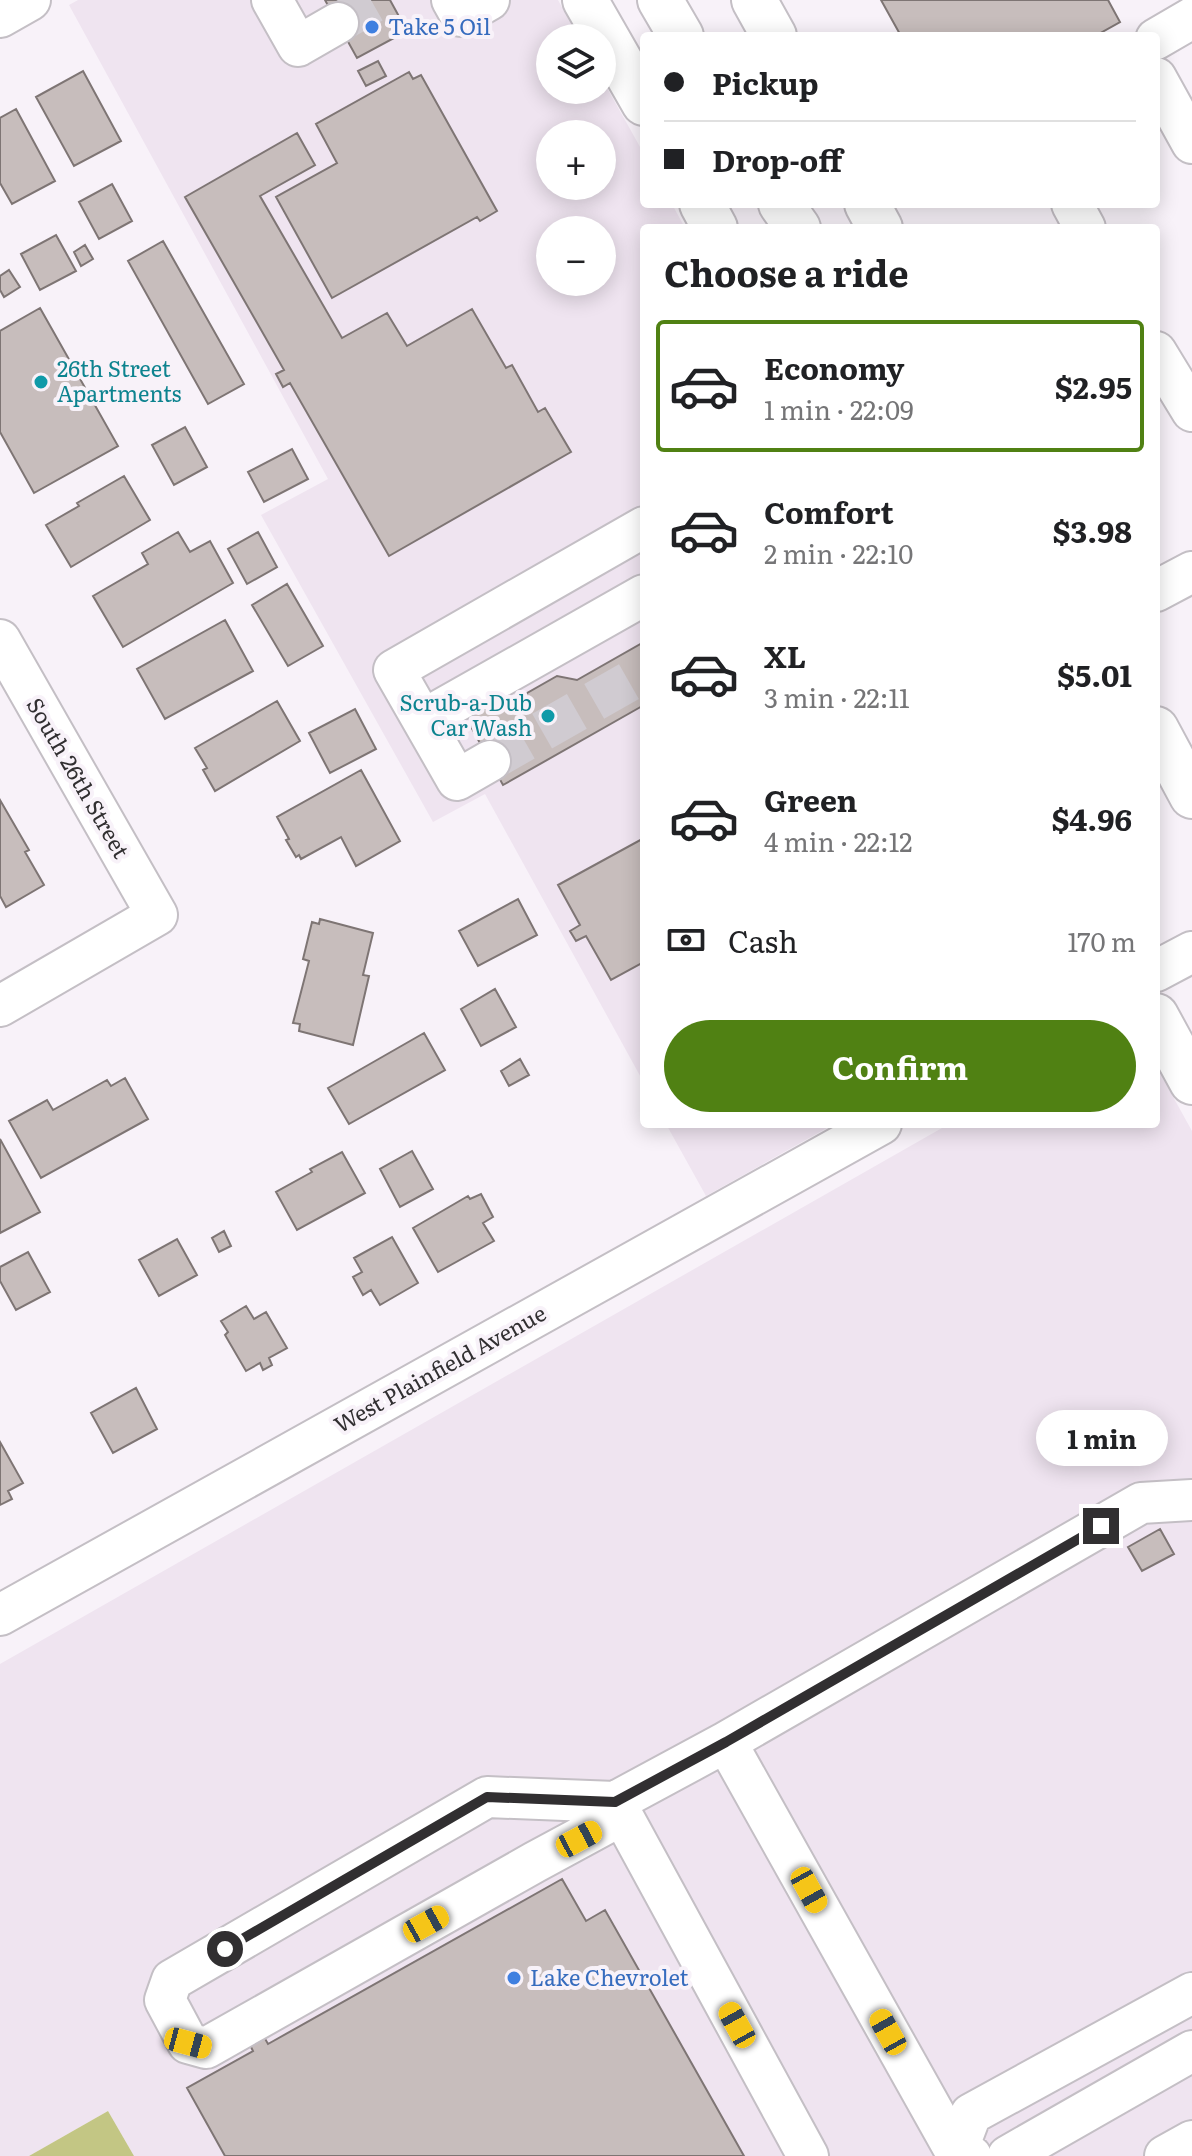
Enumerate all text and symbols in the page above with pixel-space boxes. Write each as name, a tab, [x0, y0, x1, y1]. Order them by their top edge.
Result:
place label: Take 5 Oil	[388, 9, 491, 42]
marker: Take 5 Oil	[363, 18, 381, 36]
map controls	[536, 24, 616, 296]
button: layers	[536, 24, 616, 104]
text: Pickup	[712, 60, 819, 104]
button: +	[536, 120, 616, 200]
text: Drop-off	[712, 137, 842, 181]
button: −	[536, 216, 616, 296]
text: Choose a ride	[664, 245, 909, 298]
text: Economy	[764, 345, 904, 389]
icon: car	[668, 350, 740, 422]
place label: 26th Street Apartments	[57, 351, 182, 409]
text: $2.95	[1055, 364, 1132, 408]
marker: 26th Street Apartments	[32, 373, 50, 391]
text: 1 min · 22:09	[764, 389, 914, 428]
text: Comfort	[764, 489, 894, 533]
icon: car	[668, 494, 740, 566]
text: $3.98	[1053, 508, 1132, 552]
text: 2 min · 22:10	[764, 533, 913, 572]
text: XL	[764, 633, 806, 677]
icon: car	[668, 638, 740, 710]
text: $5.01	[1057, 652, 1132, 696]
text: 3 min · 22:11	[764, 677, 910, 716]
place label: Scrub-a-Dub Car Wash	[399, 685, 532, 743]
street label: South 26th Street	[20, 691, 139, 864]
marker: Scrub-a-Dub Car Wash	[539, 707, 557, 725]
text: Green	[764, 777, 857, 821]
icon: car	[668, 782, 740, 854]
text: $4.96	[1051, 796, 1132, 840]
text: 4 min · 22:12	[764, 821, 912, 860]
icon: cash	[664, 918, 708, 962]
text: Cash	[728, 918, 798, 962]
text: 170 m	[1068, 921, 1136, 960]
button: Confirm	[664, 1020, 1136, 1112]
street label: West Plainfield Avenue	[327, 1296, 551, 1440]
callout: 1 min	[1035, 1410, 1167, 1466]
text: 1 min	[1067, 1418, 1137, 1457]
route end	[1083, 1508, 1119, 1544]
car	[552, 1817, 606, 1861]
car	[787, 1863, 831, 1917]
car	[399, 1902, 453, 1946]
route start	[207, 1931, 243, 1967]
place label: Lake Chevrolet	[530, 1960, 689, 1993]
marker: Lake Chevrolet	[505, 1969, 523, 1987]
car	[715, 1998, 759, 2052]
car	[866, 2005, 910, 2059]
car	[162, 2025, 214, 2061]

